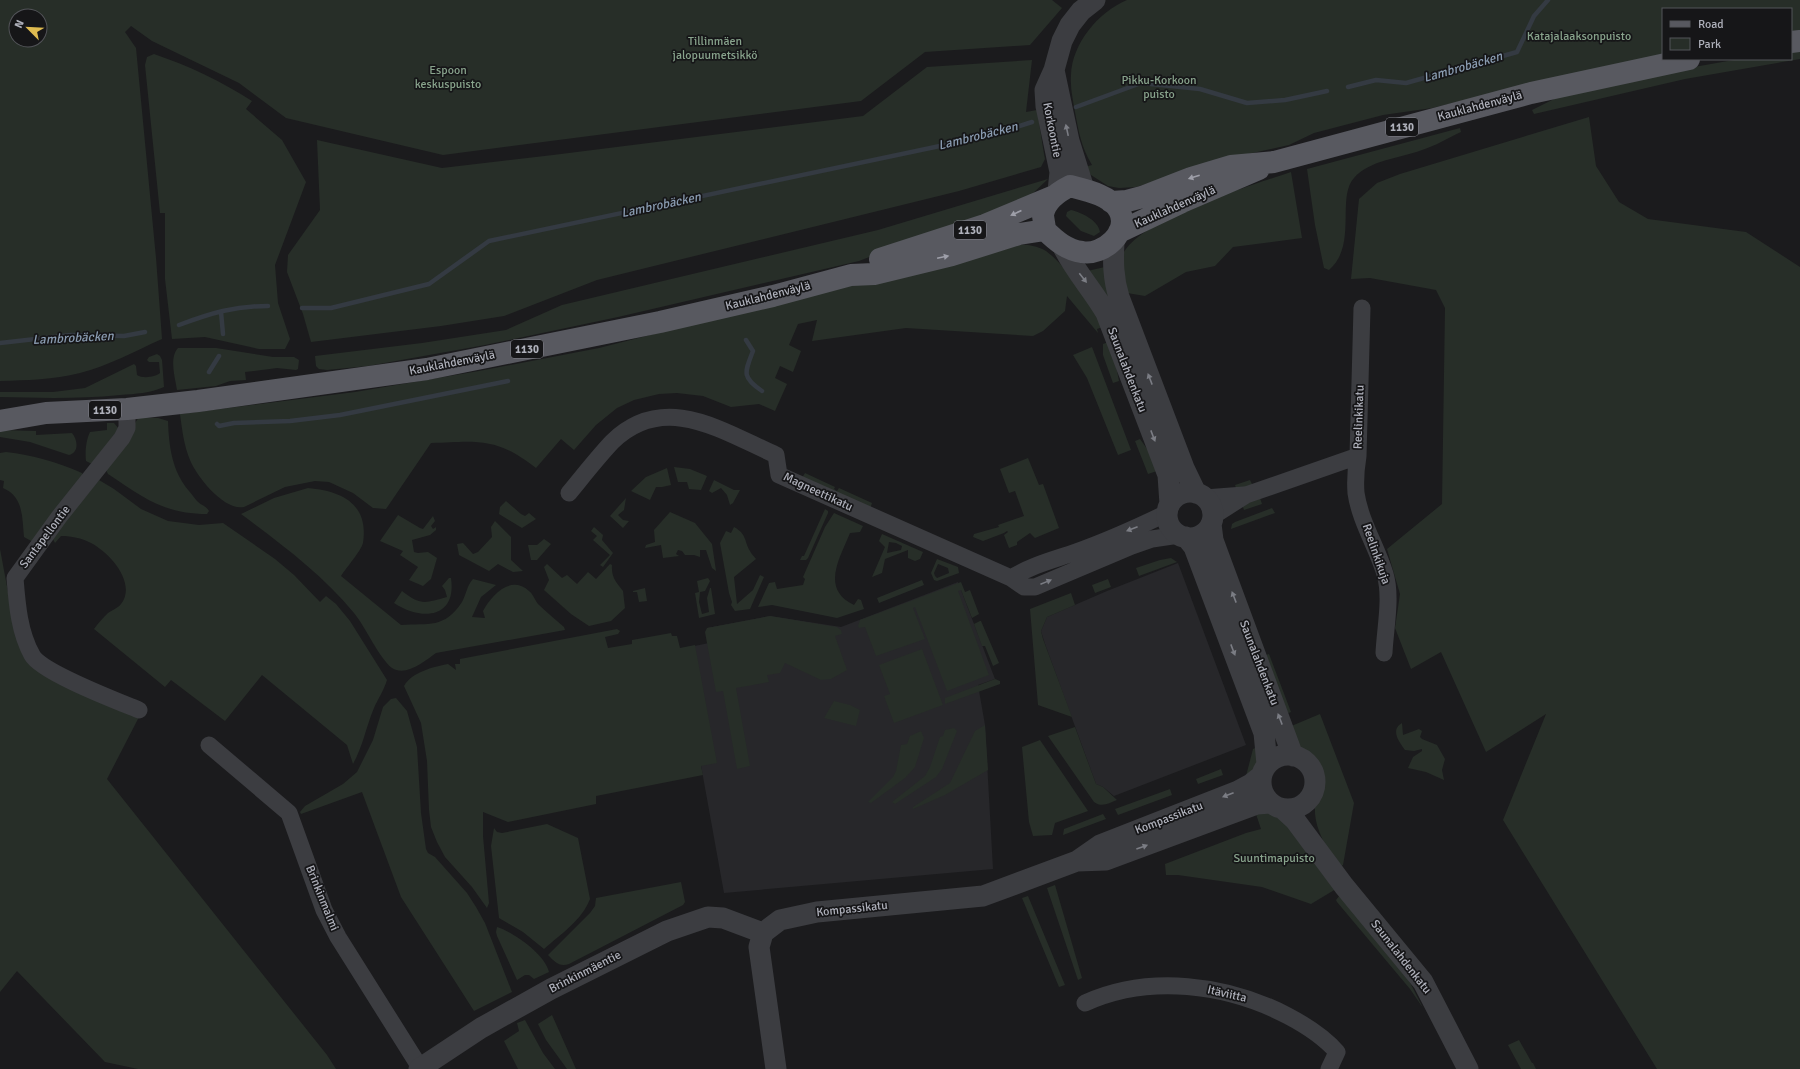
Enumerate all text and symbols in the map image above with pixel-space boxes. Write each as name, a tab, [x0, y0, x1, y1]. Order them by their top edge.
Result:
north arrow	[8, 8, 48, 48]
legend	[1662, 8, 1792, 60]
text: Road	[1698, 17, 1724, 32]
text: N	[12, 18, 27, 30]
park label: Katajalaaksonpuisto	[1527, 29, 1631, 44]
park label: Tillinmäen jalopuumetsikkö	[673, 34, 757, 63]
text: Park	[1698, 37, 1721, 52]
water label: Lambrobäcken	[1422, 48, 1505, 86]
park label: Espoon keskuspuisto	[415, 63, 481, 92]
park label: Pikku-Korkoon puisto	[1121, 73, 1197, 102]
street label: Kauklahdenväylä	[1436, 87, 1524, 125]
street label: Korkoontie	[1039, 101, 1065, 159]
water label: Lambrobäcken	[937, 118, 1020, 154]
road number: 1130	[1386, 118, 1418, 136]
one-way arrow	[1064, 124, 1070, 136]
one-way arrow	[1188, 174, 1200, 180]
street label: Kauklahdenväylä	[1132, 182, 1218, 232]
water label: Lambrobäcken	[620, 189, 703, 221]
one-way arrow	[1011, 210, 1022, 216]
road number: 1130	[954, 221, 986, 239]
one-way arrow	[937, 254, 949, 260]
one-way arrow	[1079, 272, 1087, 283]
street label: Kauklahdenväylä	[724, 278, 812, 314]
street label: Saunalahdenkatu	[1104, 325, 1150, 415]
water label: Lambrobäcken	[32, 328, 115, 348]
road number: 1130	[511, 340, 543, 358]
street label: Kauklahdenväylä	[408, 347, 496, 379]
one-way arrow	[1147, 373, 1153, 385]
street label: Reelinkikatu	[1350, 385, 1368, 449]
road number: 1130	[89, 401, 121, 419]
one-way arrow	[1150, 430, 1156, 442]
street label: Magneettikatu	[781, 469, 855, 515]
street label: Santapellontie	[16, 503, 74, 571]
street label: Reelinkikuja	[1359, 522, 1393, 586]
one-way arrow	[1126, 526, 1138, 532]
one-way arrow	[1040, 579, 1052, 585]
one-way arrow	[1231, 591, 1237, 603]
street label: Saunalahdenkatu	[1236, 618, 1282, 708]
one-way arrow	[1231, 645, 1237, 657]
one-way arrow	[1277, 713, 1283, 725]
one-way arrow	[1222, 792, 1233, 798]
street label: Kompassikatu	[1133, 798, 1205, 838]
one-way arrow	[1137, 843, 1149, 849]
park label: Suuntimapuisto	[1233, 851, 1315, 866]
street label: Brinkinmalmi	[302, 863, 342, 933]
street label: Kompassikatu	[816, 898, 888, 920]
street label: Saunalahdenkatu	[1367, 917, 1435, 997]
street label: Brinkinmäentie	[546, 947, 624, 997]
street label: Itäviitta	[1206, 982, 1248, 1006]

